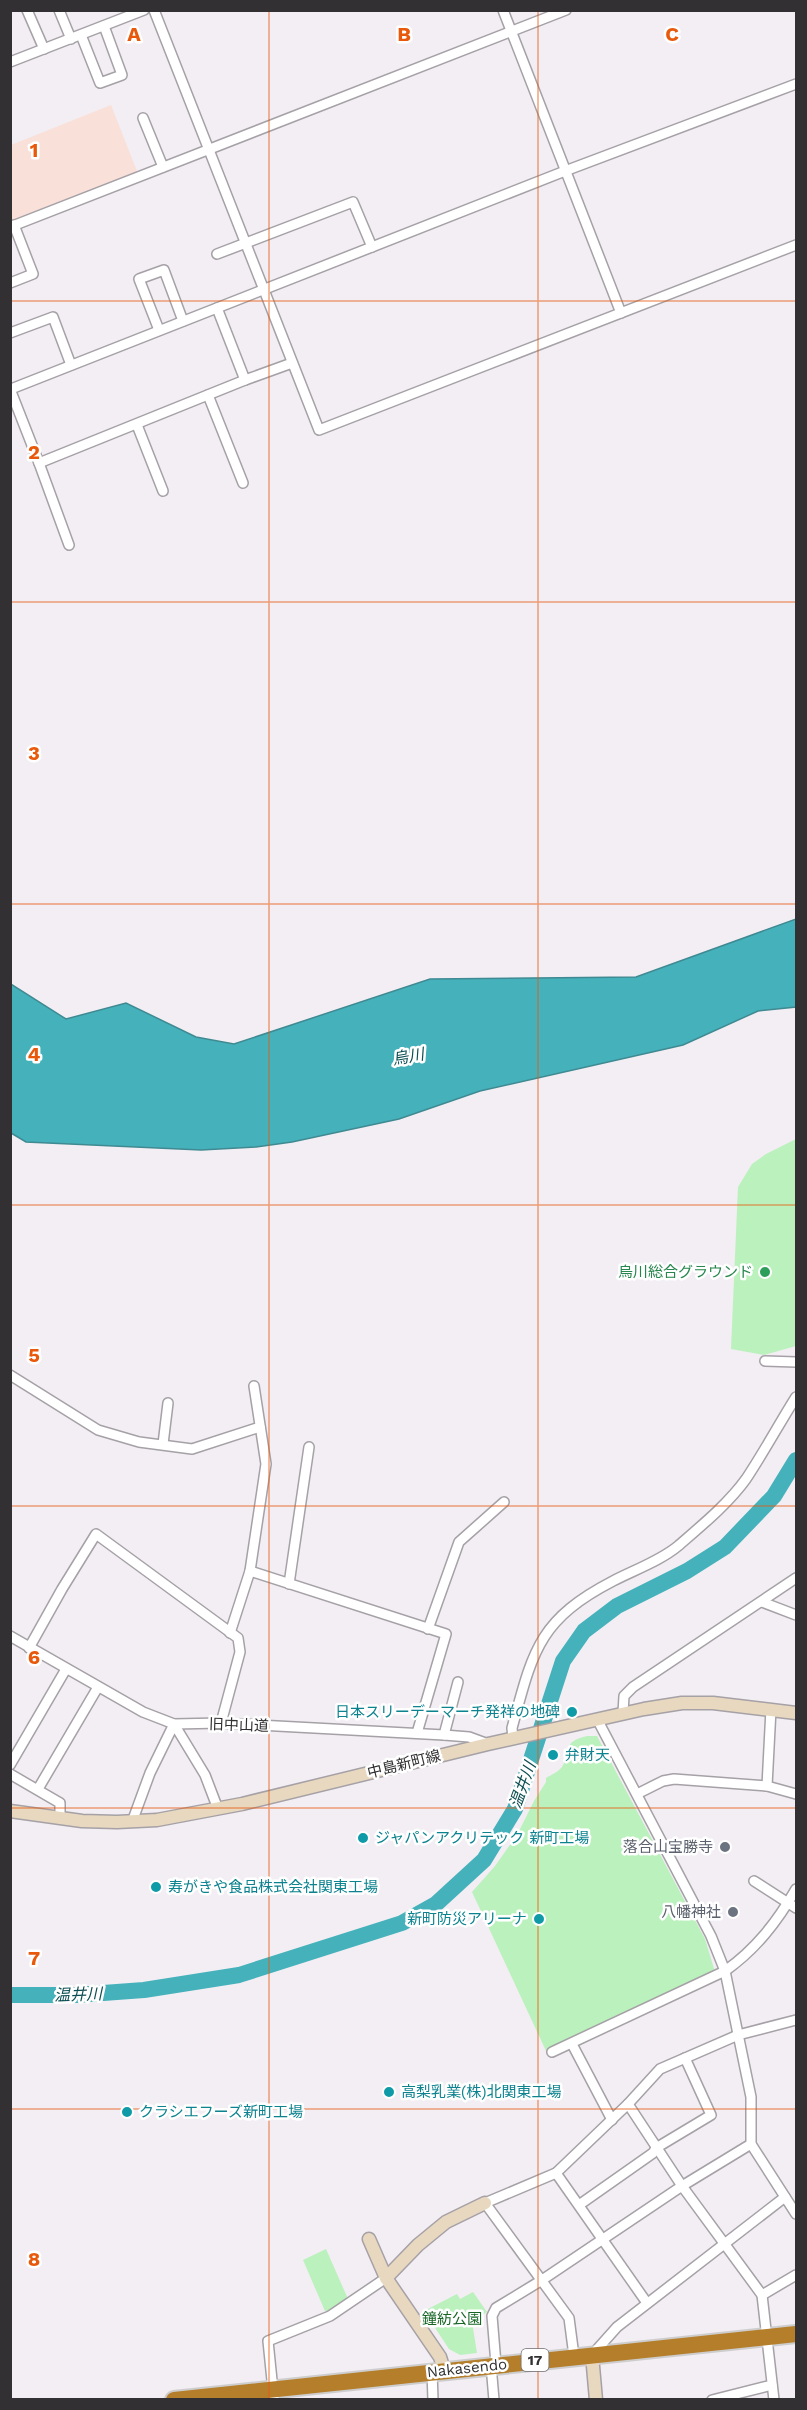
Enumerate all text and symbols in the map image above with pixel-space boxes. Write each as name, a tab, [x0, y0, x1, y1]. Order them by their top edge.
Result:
text: A	[127, 22, 141, 46]
text: B	[397, 22, 411, 46]
text: C	[665, 22, 679, 46]
text: 1	[30, 138, 38, 162]
text: 2	[28, 440, 40, 464]
text: 3	[28, 741, 40, 765]
text: 4	[28, 1042, 41, 1066]
water label: 烏川	[391, 1044, 427, 1069]
place label: 烏川総合グラウンド	[618, 1263, 753, 1281]
marker: 烏川総合グラウンド	[758, 1265, 772, 1279]
text: 5	[28, 1343, 40, 1367]
text: 6	[28, 1645, 40, 1669]
place label: 日本スリーデーマーチ発祥の地碑	[335, 1703, 560, 1721]
marker: 日本スリーデーマーチ発祥の地碑	[565, 1705, 579, 1719]
street label: 旧中山道	[209, 1715, 269, 1735]
street label: 中島新町線	[365, 1746, 443, 1782]
place label: 弁財天	[565, 1746, 610, 1764]
marker: 弁財天	[546, 1748, 560, 1762]
water label: 温井川	[505, 1757, 540, 1811]
place label: ジャパンアクリテック 新町工場	[375, 1829, 589, 1847]
marker: ジャパンアクリテック 新町工場	[356, 1831, 370, 1845]
place label: 落合山宝勝寺	[623, 1838, 713, 1856]
marker: 落合山宝勝寺	[718, 1840, 732, 1854]
place label: 寿がきや食品株式会社関東工場	[168, 1878, 378, 1896]
marker: 寿がきや食品株式会社関東工場	[149, 1880, 163, 1894]
place label: 八幡神社	[661, 1903, 721, 1921]
marker: 八幡神社	[726, 1905, 740, 1919]
place label: 新町防災アリーナ	[407, 1910, 527, 1928]
marker: 新町防災アリーナ	[532, 1912, 546, 1926]
text: 7	[28, 1946, 40, 1970]
water label: 温井川	[54, 1984, 104, 2005]
place label: 高梨乳業(株)北関東工場	[401, 2083, 562, 2101]
marker: 高梨乳業(株)北関東工場	[382, 2085, 396, 2099]
place label: クラシエフーズ新町工場	[139, 2103, 303, 2121]
marker: クラシエフーズ新町工場	[120, 2105, 134, 2119]
text: 8	[28, 2247, 40, 2271]
park label: 鐘紡公園	[422, 2310, 482, 2328]
road number: 17	[522, 2349, 548, 2371]
street label: Nakasendo	[426, 2355, 508, 2381]

